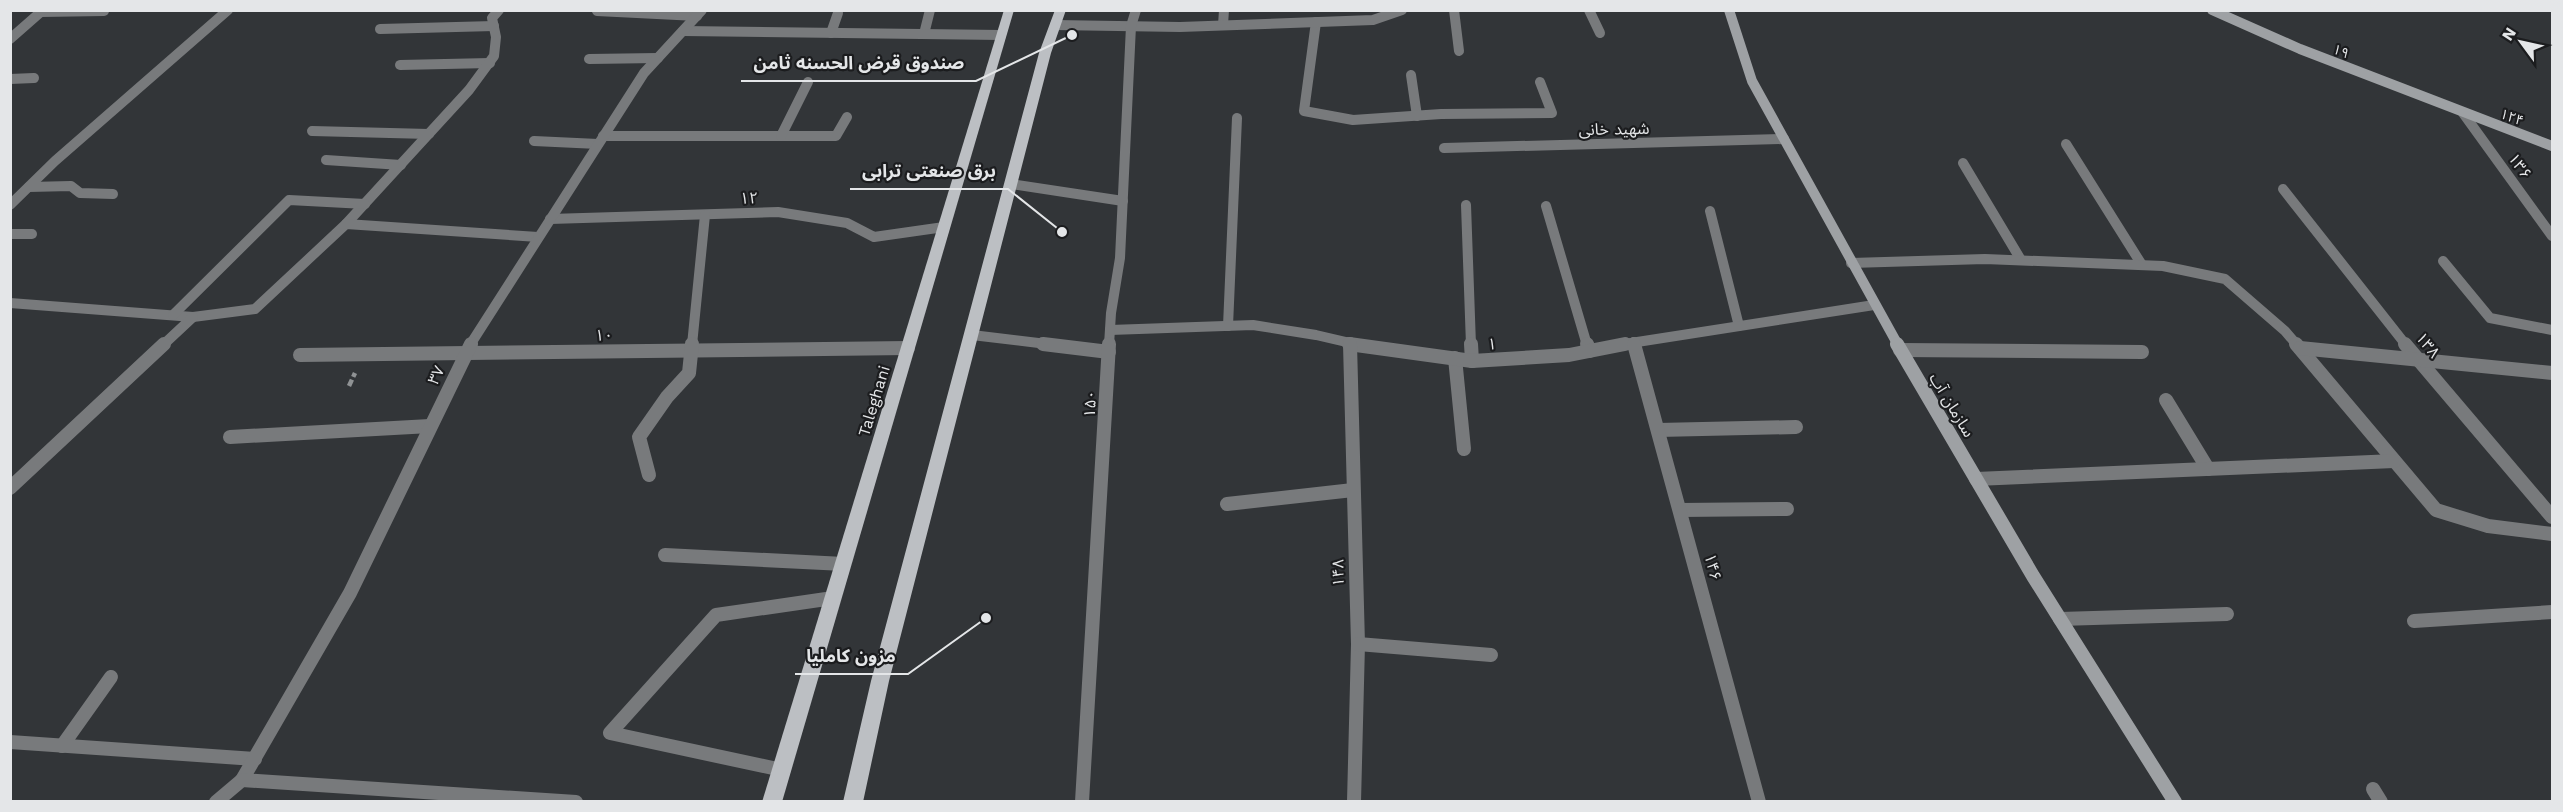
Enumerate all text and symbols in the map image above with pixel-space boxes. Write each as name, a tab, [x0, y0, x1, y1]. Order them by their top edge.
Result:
north arrow	[2491, 12, 2551, 72]
text: N	[2498, 24, 2520, 44]
street label: ۱۹	[2331, 41, 2351, 61]
callout: صندوق قرض الحسنه ثامن	[741, 45, 976, 81]
text: صندوق قرض الحسنه ثامن	[754, 52, 964, 74]
street label: ۱۲۴	[2498, 105, 2526, 129]
street label: شهید خانی	[1578, 119, 1650, 139]
street label: ۱۳۶	[2504, 149, 2536, 183]
callout: برق صنعتی ترابی	[850, 153, 1008, 189]
text: برق صنعتی ترابی	[862, 160, 996, 182]
street label: ۱۲	[740, 188, 758, 208]
street label: ۱۰	[595, 325, 613, 345]
street label: ۱۳۸	[2412, 328, 2444, 362]
street label: ۱	[1487, 334, 1497, 354]
street label: ۳۷	[423, 363, 449, 387]
street label: Taleghani	[854, 363, 894, 439]
street label: سازمان آب	[1925, 369, 1979, 441]
street label: ۱۵۰	[1080, 390, 1100, 418]
street label: ۱۴۶	[1700, 551, 1726, 583]
street label: ۱۴۸	[1328, 559, 1348, 587]
callout: مزون کاملیا	[795, 638, 908, 674]
text: مزون کاملیا	[806, 645, 896, 667]

